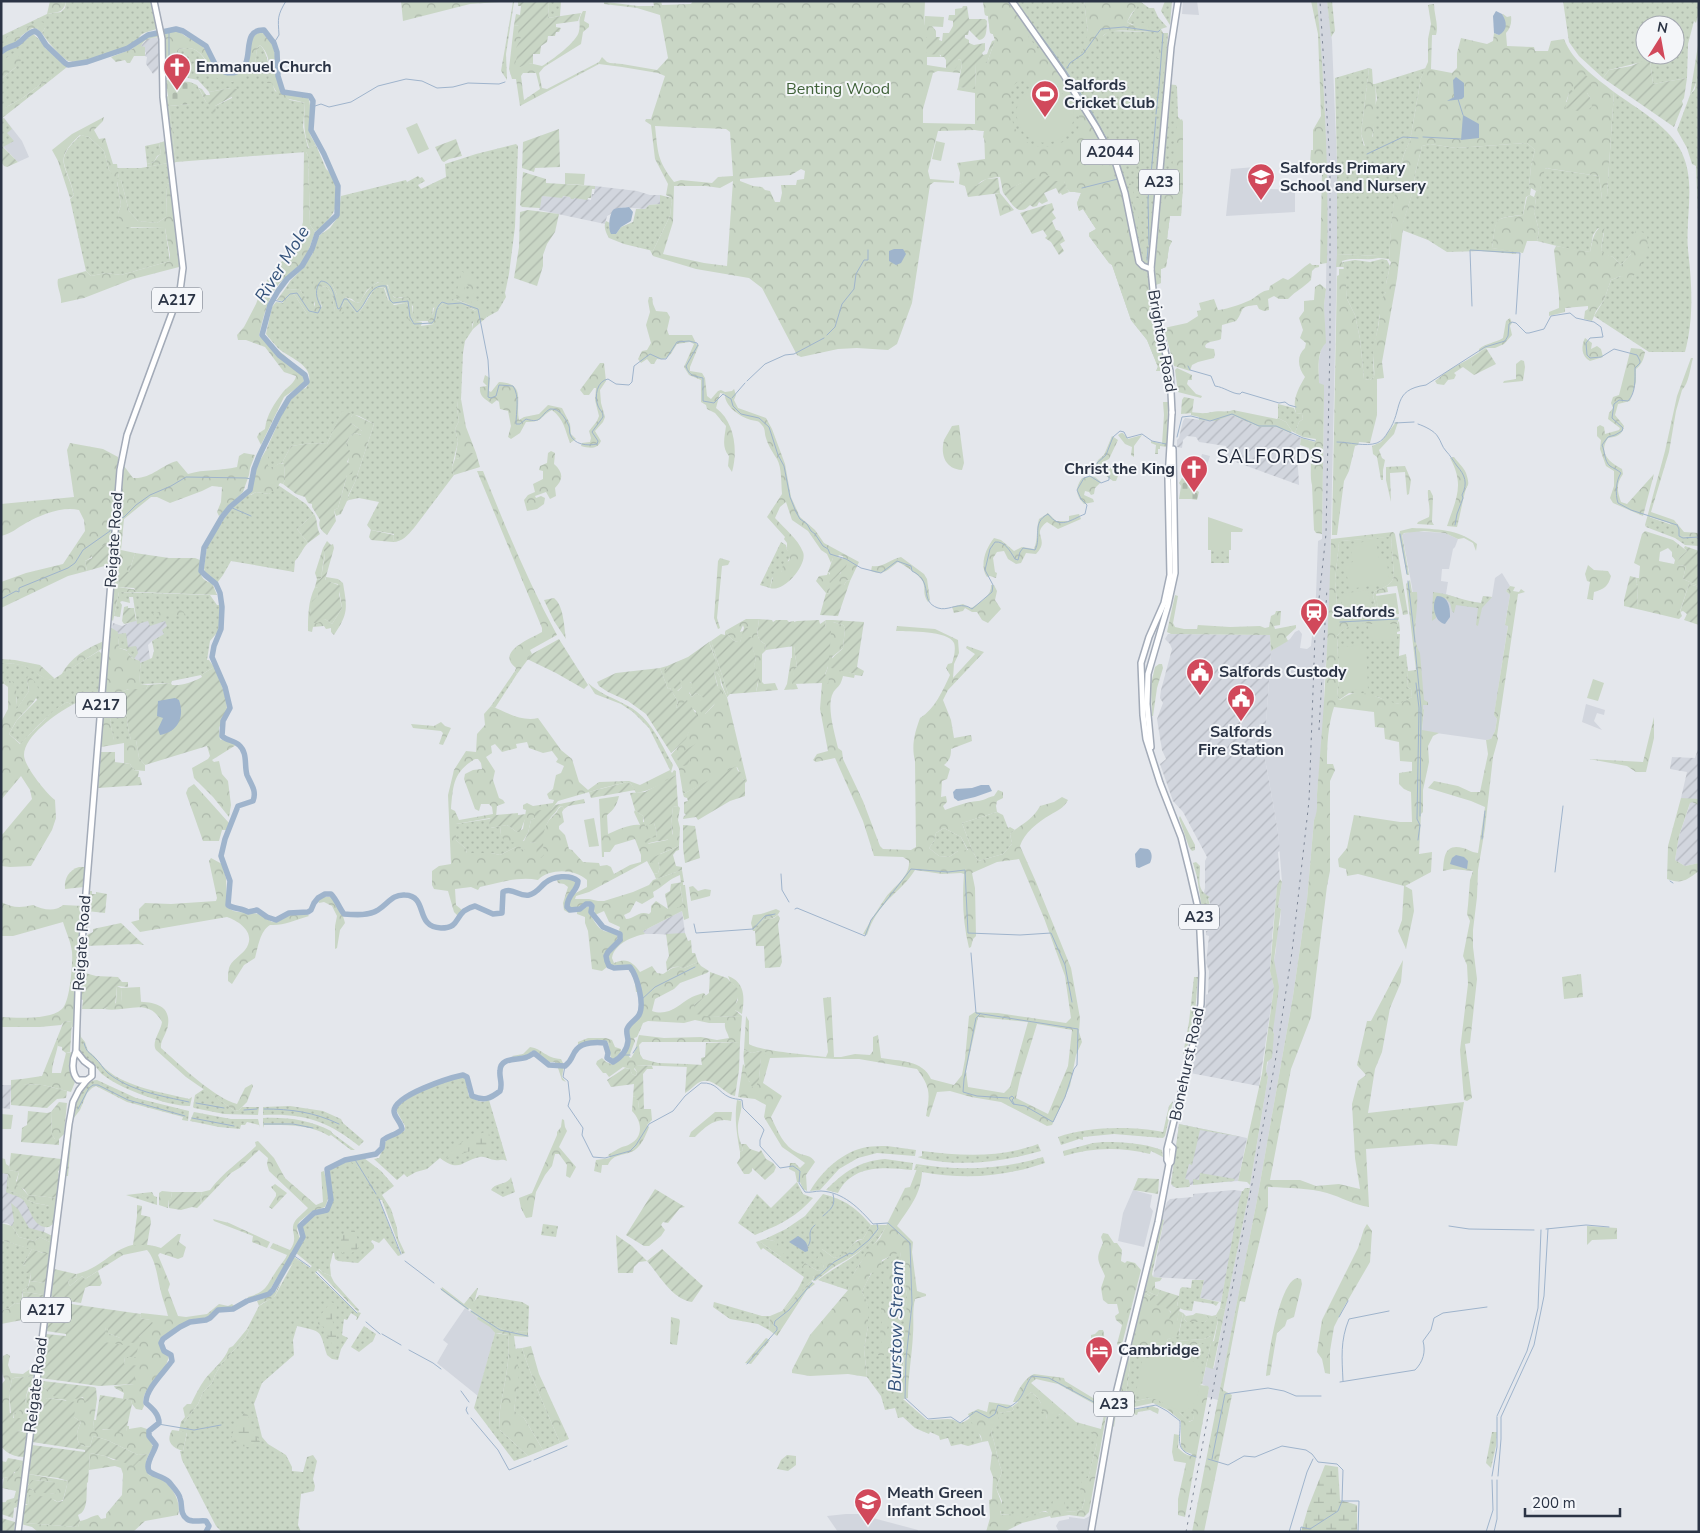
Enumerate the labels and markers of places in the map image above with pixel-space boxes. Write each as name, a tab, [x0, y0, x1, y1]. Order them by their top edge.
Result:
church icon: Emmanuel Church	[162, 52, 192, 91]
place label: Emmanuel Church	[196, 56, 332, 78]
place label: Salfords Cricket Club	[1064, 74, 1155, 114]
sports icon: Salfords Cricket Club	[1030, 79, 1060, 118]
place label: Salfords Primary School and Nursery	[1280, 157, 1427, 197]
school or university icon: Salfords Primary School and Nursery	[1246, 162, 1276, 201]
church icon: Christ the King	[1179, 454, 1209, 493]
place label: Christ the King	[1064, 458, 1175, 480]
station icon: Salfords	[1299, 597, 1329, 636]
place label: Salfords	[1333, 601, 1395, 623]
public building icon: Salfords Custody	[1185, 657, 1215, 696]
place label: Salfords Custody	[1219, 661, 1347, 683]
public building icon: Salfords Fire Station	[1226, 683, 1256, 722]
place label: Salfords Fire Station	[1198, 721, 1284, 761]
hotel icon: Cambridge	[1084, 1335, 1114, 1374]
place label: Cambridge	[1118, 1339, 1200, 1361]
place label: Meath Green Infant School	[887, 1482, 986, 1522]
school or university icon: Meath Green Infant School	[853, 1487, 883, 1526]

